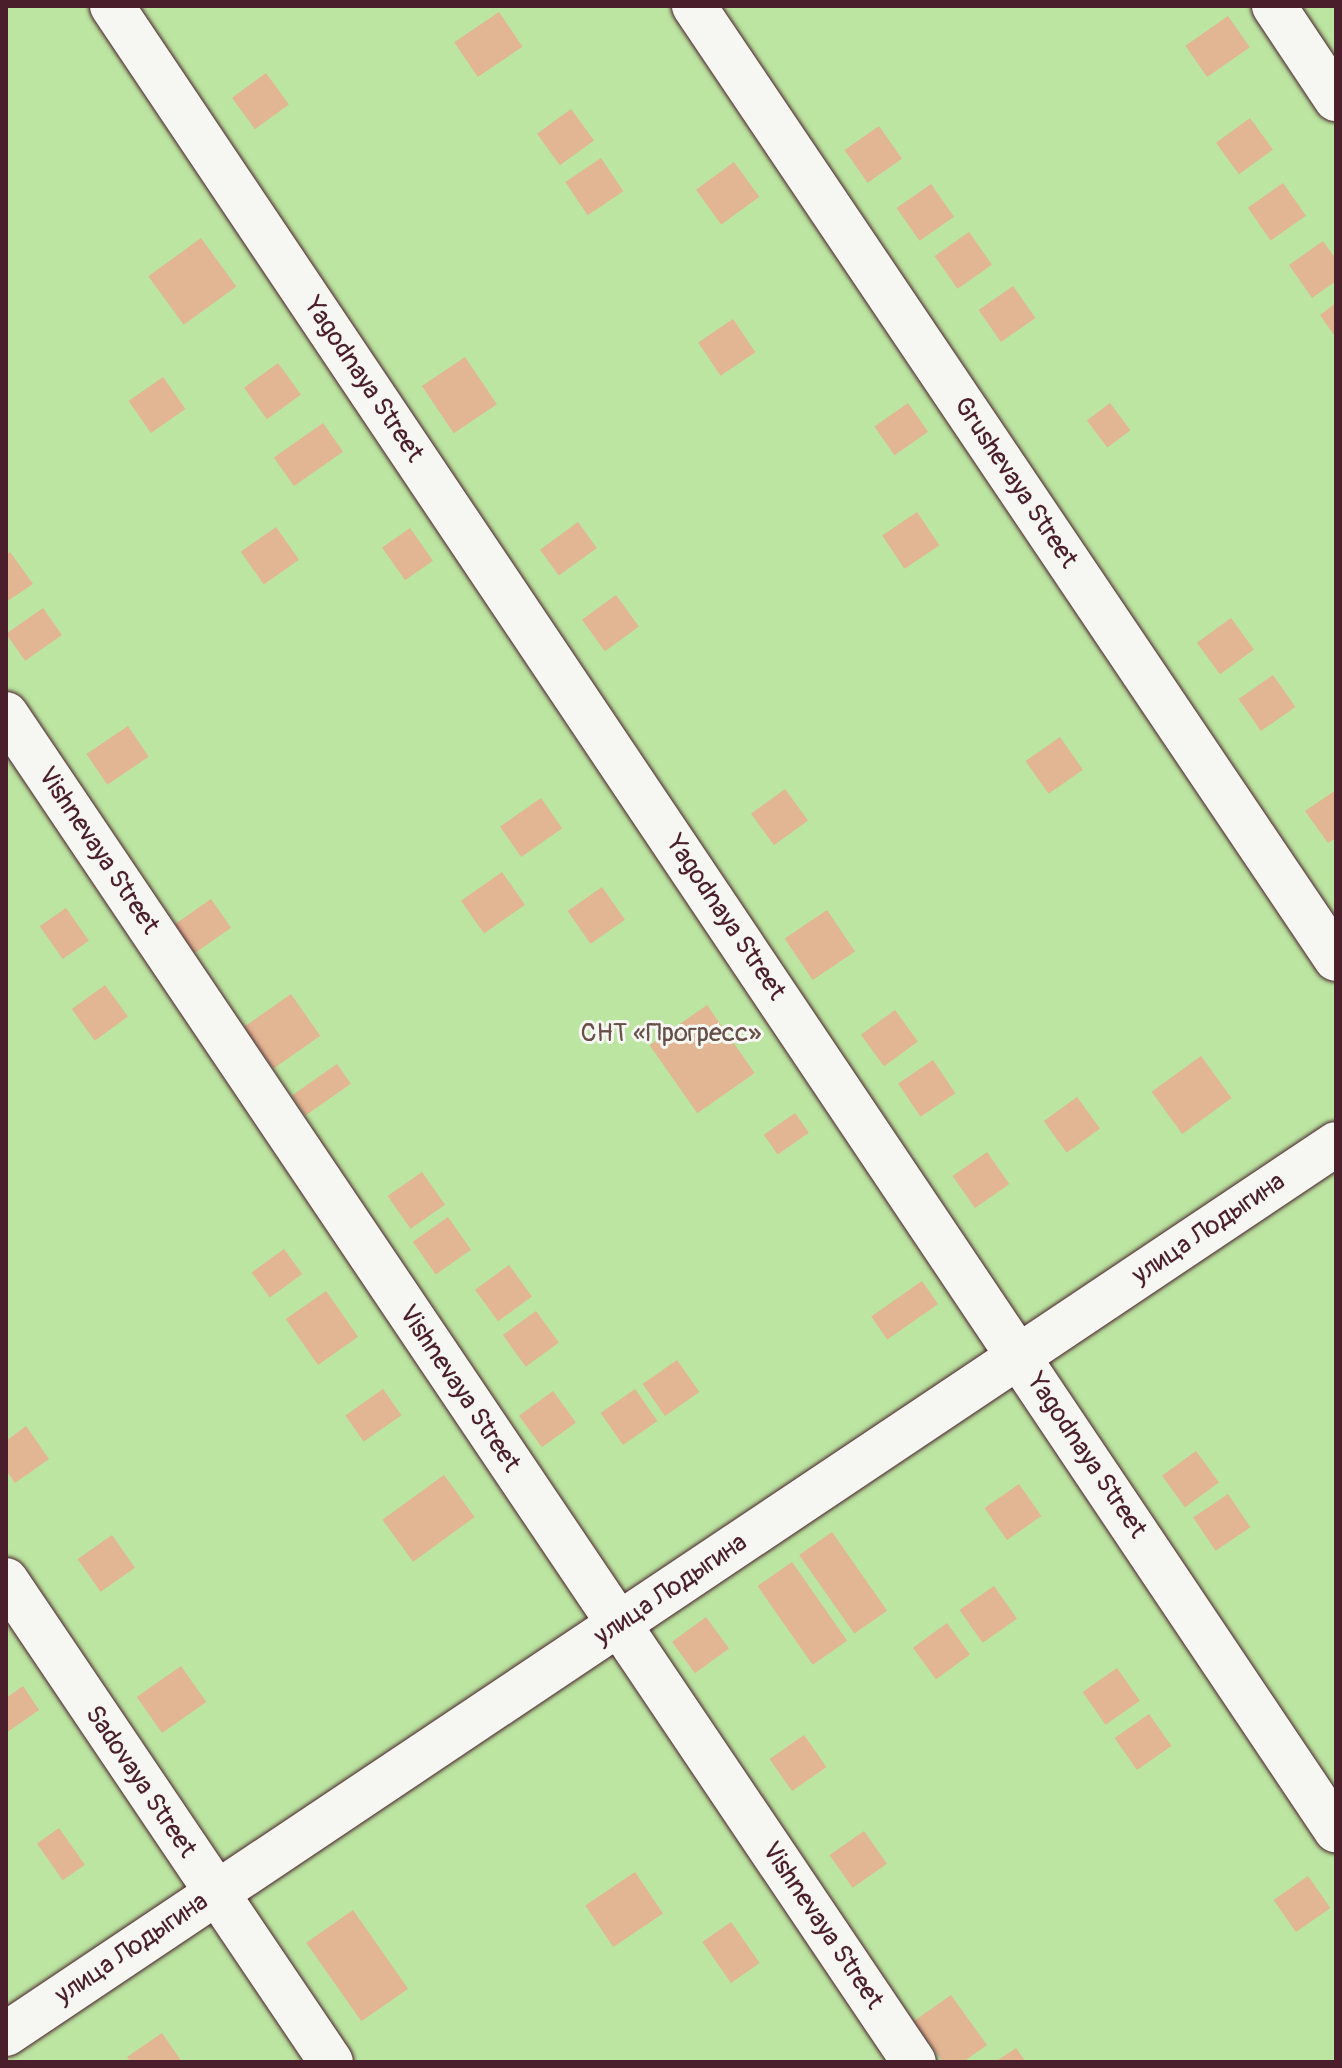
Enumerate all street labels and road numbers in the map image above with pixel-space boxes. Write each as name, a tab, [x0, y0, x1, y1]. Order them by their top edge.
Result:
street label: Yagodnaya Street	[296, 292, 430, 468]
street label: Grushevaya Street	[946, 392, 1084, 574]
street label: Vishnevaya Street	[31, 762, 165, 940]
street label: Yagodnaya Street	[658, 830, 792, 1006]
street label: улица Лодыгина	[1127, 1166, 1291, 1292]
street label: Vishnevaya Street	[392, 1300, 526, 1478]
street label: Yagodnaya Street	[1019, 1368, 1153, 1544]
street label: улица Лодыгина	[589, 1527, 753, 1653]
street label: Sadovaya Street	[78, 1700, 202, 1864]
street label: Vishnevaya Street	[755, 1837, 889, 2015]
street label: улица Лодыгина	[50, 1886, 214, 2012]

